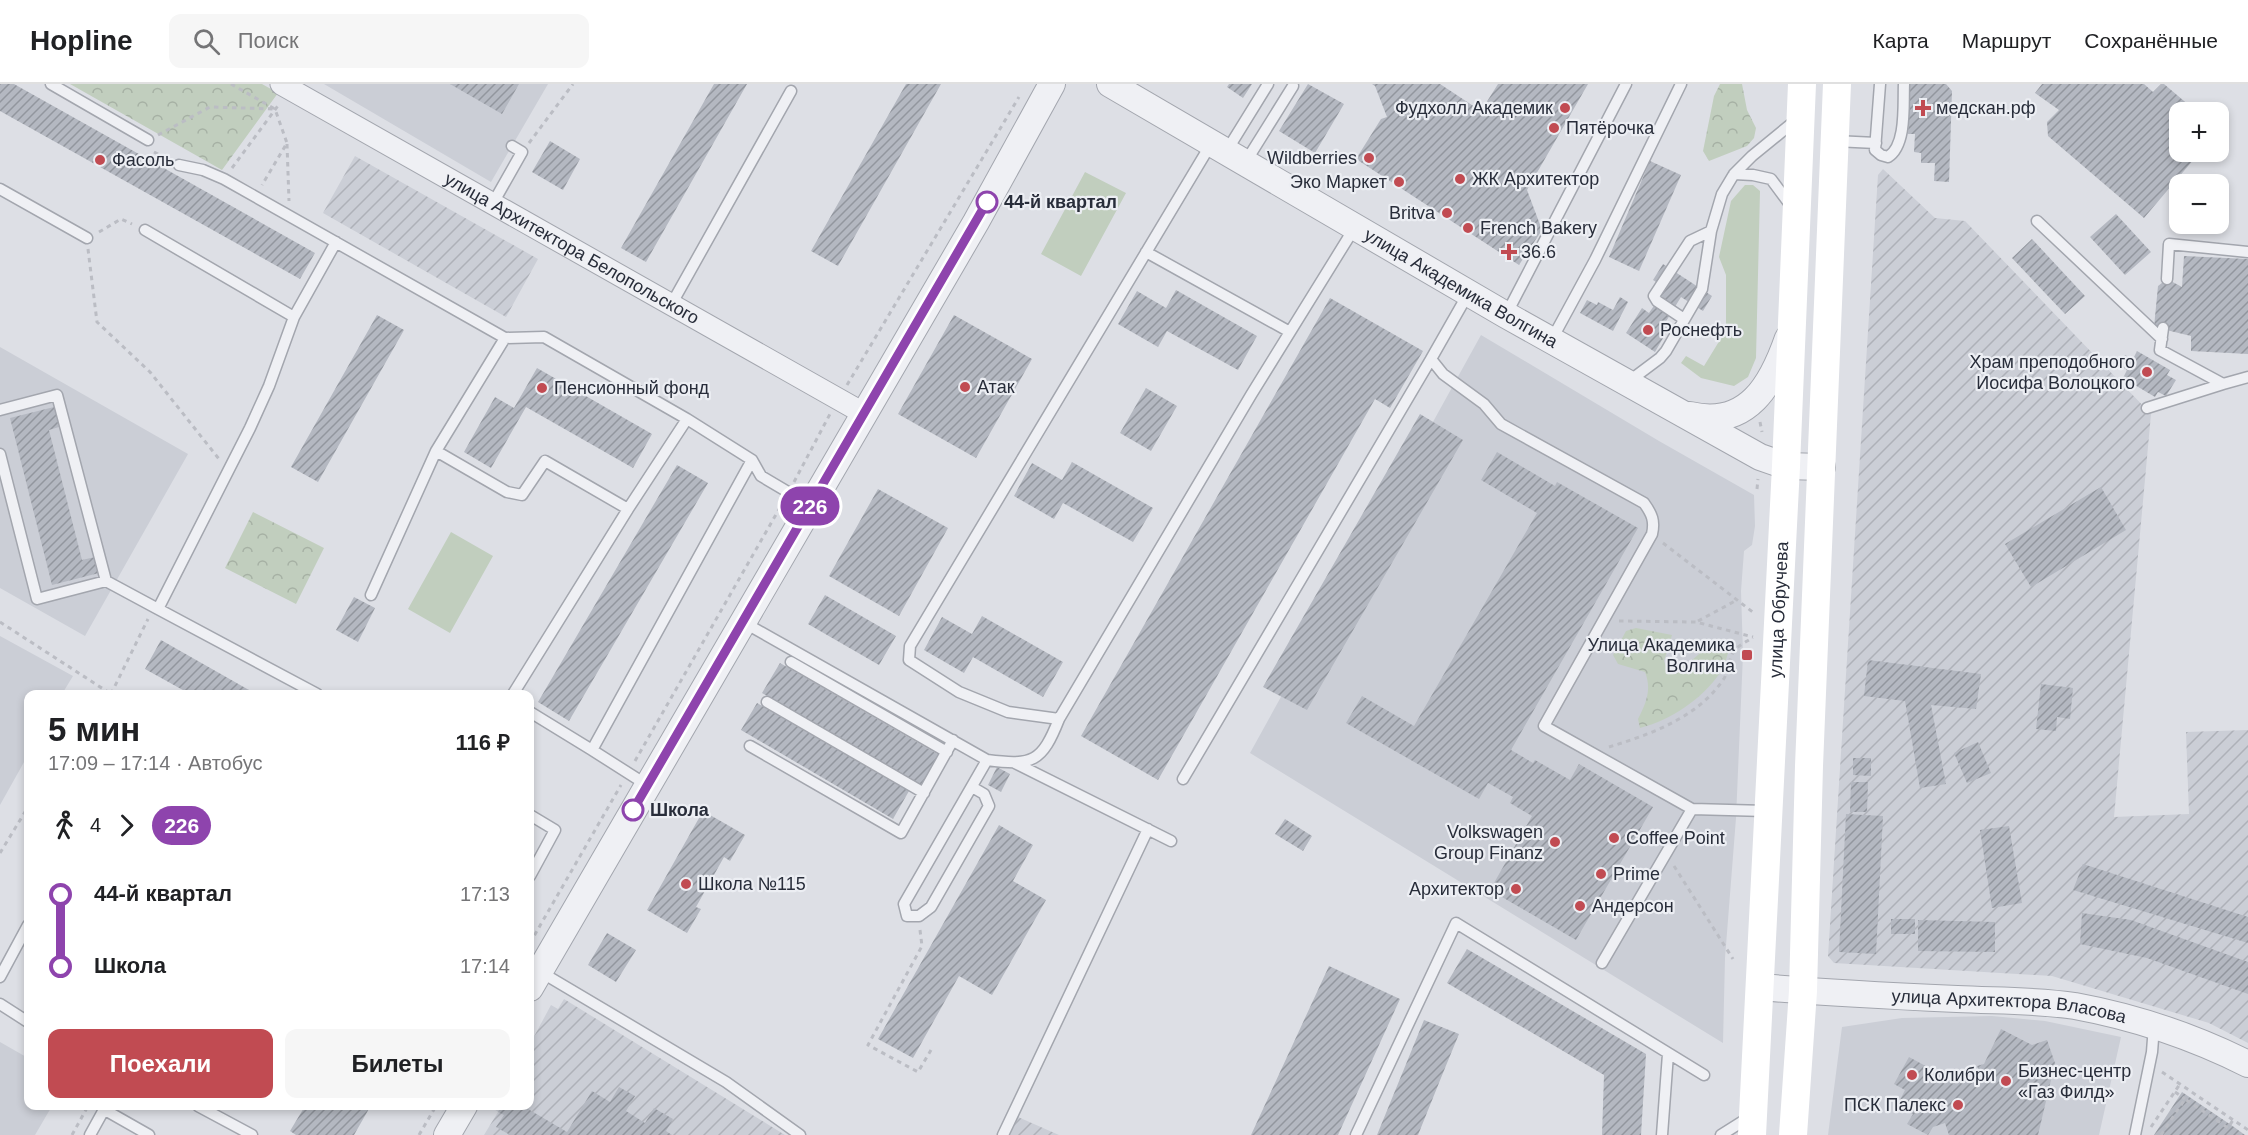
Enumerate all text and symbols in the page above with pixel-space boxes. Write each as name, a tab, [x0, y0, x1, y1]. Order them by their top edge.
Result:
search box	[169, 14, 589, 68]
text: Hopline	[30, 25, 133, 56]
icon: search	[190, 25, 223, 58]
text: Поиск	[238, 28, 299, 53]
text: Карта	[1873, 29, 1929, 52]
text: Маршрут	[1962, 29, 2051, 52]
text: Сохранённые	[2084, 29, 2218, 52]
place label: Фудхолл Академик	[1395, 98, 1553, 118]
place label: медскан.рф	[1936, 98, 2036, 118]
marker: медскан.рф	[1914, 99, 1932, 117]
marker: Фудхолл Академик	[1558, 101, 1572, 115]
map controls	[2169, 102, 2229, 234]
button: +	[2169, 102, 2229, 162]
place label: Пятёрочка	[1566, 118, 1655, 138]
marker: Пятёрочка	[1547, 121, 1561, 135]
place label: Wildberries	[1267, 148, 1357, 168]
place label: Фасоль	[112, 150, 174, 170]
marker: Wildberries	[1362, 151, 1376, 165]
marker: Фасоль	[93, 153, 107, 167]
street label: улица Архитектора Белопольского	[441, 168, 703, 328]
place label: ЖК Архитектор	[1472, 169, 1599, 189]
place label: Эко Маркет	[1290, 172, 1387, 192]
marker: ЖК Архитектор	[1453, 172, 1467, 186]
button: −	[2169, 174, 2229, 234]
marker: Эко Маркет	[1392, 175, 1406, 189]
marker: 44-й квартал	[976, 191, 998, 213]
place label: 44-й квартал	[1004, 192, 1117, 212]
place label: Britva	[1389, 203, 1436, 223]
marker: Britva	[1440, 206, 1454, 220]
place label: French Bakery	[1480, 218, 1597, 238]
marker: French Bakery	[1461, 221, 1475, 235]
street label: улица Академика Волгина	[1361, 225, 1562, 352]
place label: 36.6	[1521, 242, 1556, 262]
marker: 36.6	[1502, 245, 1516, 259]
place label: Роснефть	[1660, 320, 1742, 340]
marker: Роснефть	[1641, 323, 1655, 337]
place label: Храм преподобного Иосифа Волоцкого	[1970, 352, 2135, 393]
marker: Храм преподобного Иосифа Волоцкого	[2140, 365, 2154, 379]
place label: Атак	[977, 377, 1015, 397]
place label: Пенсионный фонд	[554, 378, 710, 398]
marker: Атак	[958, 380, 972, 394]
marker: Пенсионный фонд	[535, 381, 549, 395]
line badge: 226	[776, 486, 844, 526]
text: 226	[792, 495, 828, 518]
street label: улица Обручева	[1765, 540, 1792, 678]
place label: Улица Академика Волгина	[1587, 635, 1736, 676]
marker: Улица Академика Волгина	[1740, 648, 1754, 662]
text: 5 мин	[48, 711, 140, 748]
text: 116 ₽	[456, 730, 510, 755]
text: 17:09 – 17:14 · Автобус	[48, 752, 262, 774]
marker: Школа	[622, 799, 644, 821]
place label: Школа	[650, 800, 710, 820]
icon: walk	[48, 809, 81, 842]
icon: forward	[110, 809, 143, 842]
text: 4	[90, 814, 101, 836]
text: 226	[164, 814, 199, 837]
place label: Volkswagen Group Finanz	[1434, 822, 1543, 863]
place label: Coffee Point	[1626, 828, 1725, 848]
marker: Coffee Point	[1607, 831, 1621, 845]
marker: Volkswagen Group Finanz	[1548, 835, 1562, 849]
place label: Prime	[1613, 864, 1660, 884]
marker: Prime	[1594, 867, 1608, 881]
place label: Школа №115	[698, 874, 806, 894]
marker: Школа №115	[679, 877, 693, 891]
place label: Архитектор	[1409, 879, 1504, 899]
text: 44-й квартал	[94, 881, 232, 906]
marker: Архитектор	[1509, 882, 1523, 896]
text: 17:13	[460, 883, 510, 905]
place label: Андерсон	[1592, 896, 1674, 916]
marker: Андерсон	[1573, 899, 1587, 913]
text: Школа	[94, 953, 166, 978]
text: 17:14	[460, 955, 510, 977]
street label: улица Архитектора Власова	[1891, 986, 2129, 1027]
button: Поехали	[48, 1029, 273, 1098]
button: Билеты	[285, 1029, 510, 1098]
place label: Бизнес-центр «Газ Филд»	[2018, 1061, 2131, 1102]
place label: Колибри	[1924, 1065, 1995, 1085]
marker: Колибри	[1905, 1068, 1919, 1082]
marker: Бизнес-центр «Газ Филд»	[1999, 1074, 2013, 1088]
place label: ПСК Палекс	[1844, 1095, 1946, 1115]
marker: ПСК Палекс	[1951, 1098, 1965, 1112]

